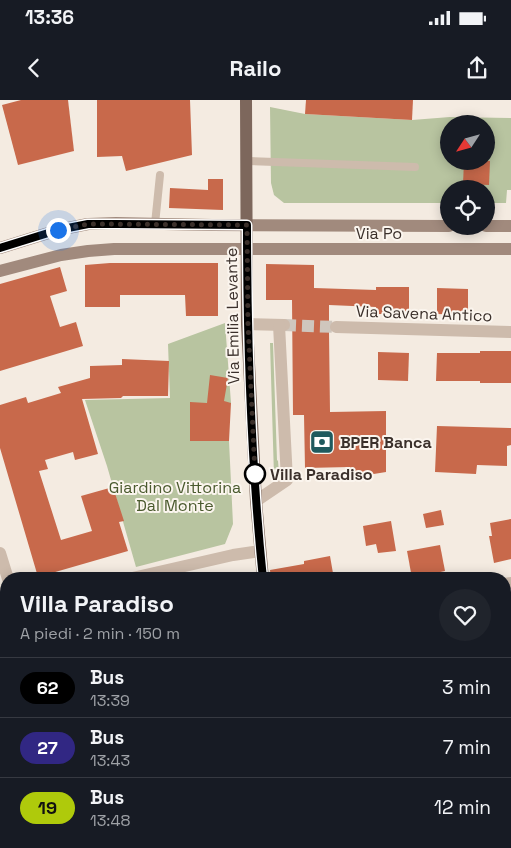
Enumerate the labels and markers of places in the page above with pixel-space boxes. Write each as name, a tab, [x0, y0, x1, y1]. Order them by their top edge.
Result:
bank icon: BPER Banca	[309, 429, 335, 455]
place label: BPER Banca	[340, 432, 432, 453]
marker: Villa Paradiso	[244, 463, 266, 485]
place label: Villa Paradiso	[270, 464, 373, 485]

